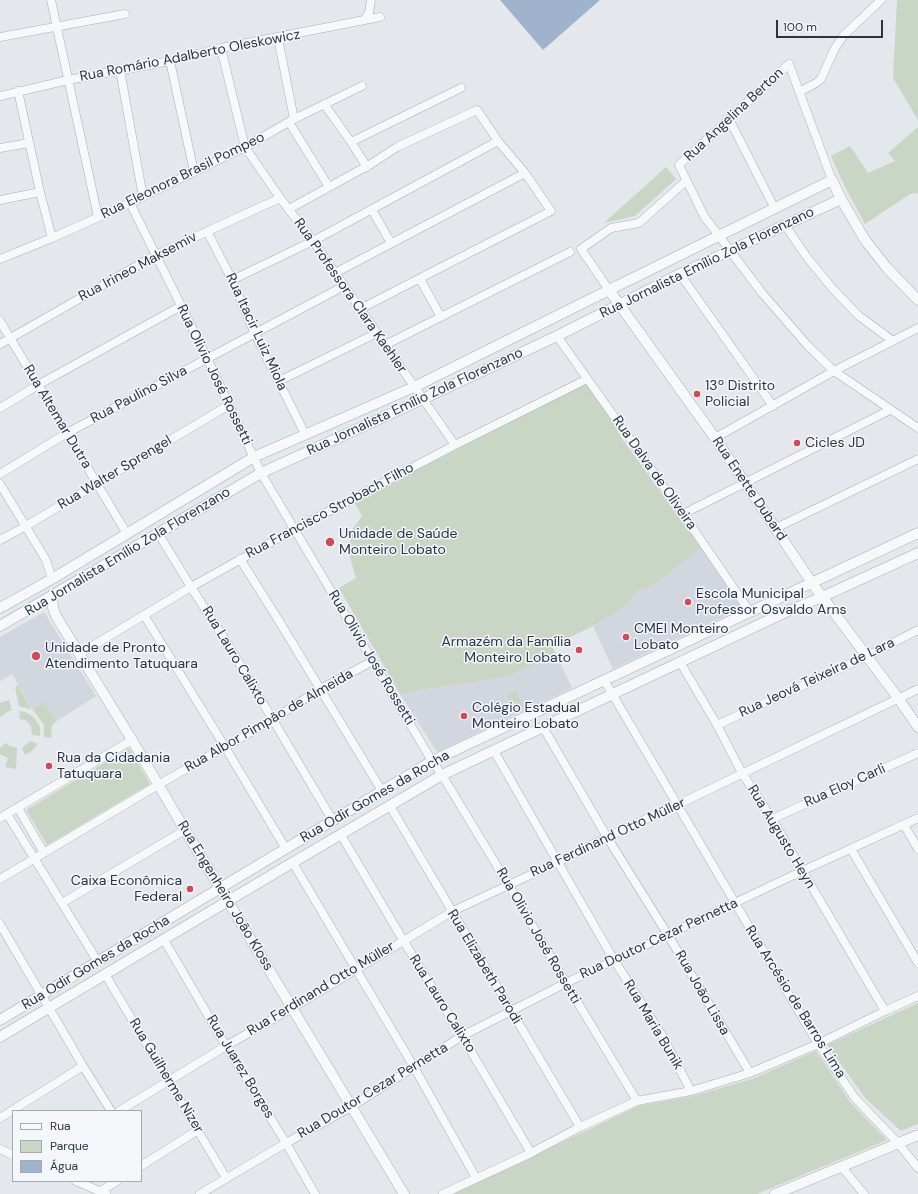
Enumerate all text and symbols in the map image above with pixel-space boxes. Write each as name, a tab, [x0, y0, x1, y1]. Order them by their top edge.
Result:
scale bar	[778, 12, 885, 38]
text: 100 m	[783, 19, 817, 35]
street label: Rua Romário Adalberto Oleskowicz	[78, 26, 302, 86]
street label: Rua Angelina Berton	[681, 65, 787, 165]
street label: Rua Eleonora Brasil Pompeo	[99, 129, 267, 223]
street label: Rua Jornalista Emílio Zola Florenzano	[597, 204, 817, 322]
street label: Rua Professora Clara Kaehler	[290, 215, 410, 377]
street label: Rua Irineo Maksemiv	[76, 229, 200, 305]
street label: Rua Itacir Luiz Miola	[221, 271, 291, 393]
street label: Rua Olivio José Rossetti	[173, 302, 255, 448]
street label: Rua Jornalista Emílio Zola Florenzano	[304, 344, 526, 460]
street label: Rua Altemar Dutra	[19, 362, 95, 472]
street label: Rua Paulino Silva	[88, 362, 190, 428]
place label: 13º Distrito Policial	[705, 378, 775, 410]
marker: 13º Distrito Policial	[692, 389, 702, 399]
street label: Rua Dalva de Oliveira	[608, 413, 700, 533]
street label: Rua Walter Sprengel	[55, 432, 175, 514]
street label: Rua Enette Dubard	[708, 434, 790, 544]
place label: Cicles JD	[805, 435, 865, 451]
marker: Cicles JD	[792, 438, 802, 448]
street label: Rua Francisco Strobach Filho	[243, 460, 417, 562]
street label: Rua Jornalista Emílio Zola Florenzano	[22, 484, 234, 620]
place label: Unidade de Saúde Monteiro Lobato	[339, 526, 457, 558]
marker: Unidade de Saúde Monteiro Lobato	[324, 536, 336, 548]
place label: Escola Municipal Professor Osvaldo Arns	[696, 586, 847, 618]
street label: Rua Olivio José Rossetti	[324, 588, 418, 728]
marker: Escola Municipal Professor Osvaldo Arns	[683, 597, 693, 607]
street label: Rua Lauro Calixto	[198, 604, 270, 708]
place label: CMEI Monteiro Lobato	[634, 621, 729, 654]
marker: CMEI Monteiro Lobato	[621, 632, 631, 642]
place label: Armazém da Família Monteiro Lobato	[441, 634, 571, 666]
street label: Rua Jeová Teixeira de Lara	[737, 635, 897, 721]
place label: Unidade de Pronto Atendimento Tatuquara	[45, 640, 198, 672]
marker: Armazém da Família Monteiro Lobato	[574, 645, 584, 655]
marker: Unidade de Pronto Atendimento Tatuquara	[30, 650, 42, 662]
street label: Rua Albor Pimpão de Almeida	[182, 666, 356, 776]
place label: Colégio Estadual Monteiro Lobato	[472, 700, 580, 732]
marker: Colégio Estadual Monteiro Lobato	[459, 711, 469, 721]
street label: Rua Odir Gomes da Rocha	[297, 747, 453, 847]
place label: Rua da Cidadania Tatuquara	[57, 750, 170, 782]
marker: Rua da Cidadania Tatuquara	[44, 761, 54, 771]
street label: Rua Eloy Carli	[802, 761, 888, 811]
street label: Rua Augusto Heyn	[743, 782, 819, 892]
street label: Rua Ferdinand Otto Müller	[528, 795, 688, 881]
street label: Rua Engenheiro João Kloss	[173, 818, 277, 974]
street label: Rua Olivio José Rossetti	[492, 865, 584, 1007]
place label: Caixa Econômica Federal	[71, 873, 182, 906]
marker: Caixa Econômica Federal	[185, 884, 195, 894]
street label: Rua Doutor Cezar Pernetta	[577, 895, 741, 983]
street label: Rua Elizabeth Parodi	[443, 907, 525, 1027]
street label: Rua Odir Gomes da Rocha	[19, 912, 173, 1014]
street label: Rua Arcésio de Barros Lima	[741, 923, 849, 1081]
street label: Rua Ferdinand Otto Müller	[244, 938, 398, 1040]
street label: Rua João Lissa	[671, 948, 733, 1038]
street label: Rua Lauro Calixto	[405, 952, 479, 1056]
street label: Rua Maria Bunik	[620, 977, 686, 1073]
street label: Rua Juarez Borges	[203, 1012, 277, 1122]
street label: Rua Guilherme Nizer	[125, 1016, 207, 1136]
street label: Rua Doutor Cezar Pernetta	[295, 1039, 451, 1143]
legend	[12, 1110, 142, 1182]
text: Rua	[50, 1118, 71, 1134]
text: Parque	[50, 1138, 89, 1154]
text: Água	[50, 1158, 78, 1174]

